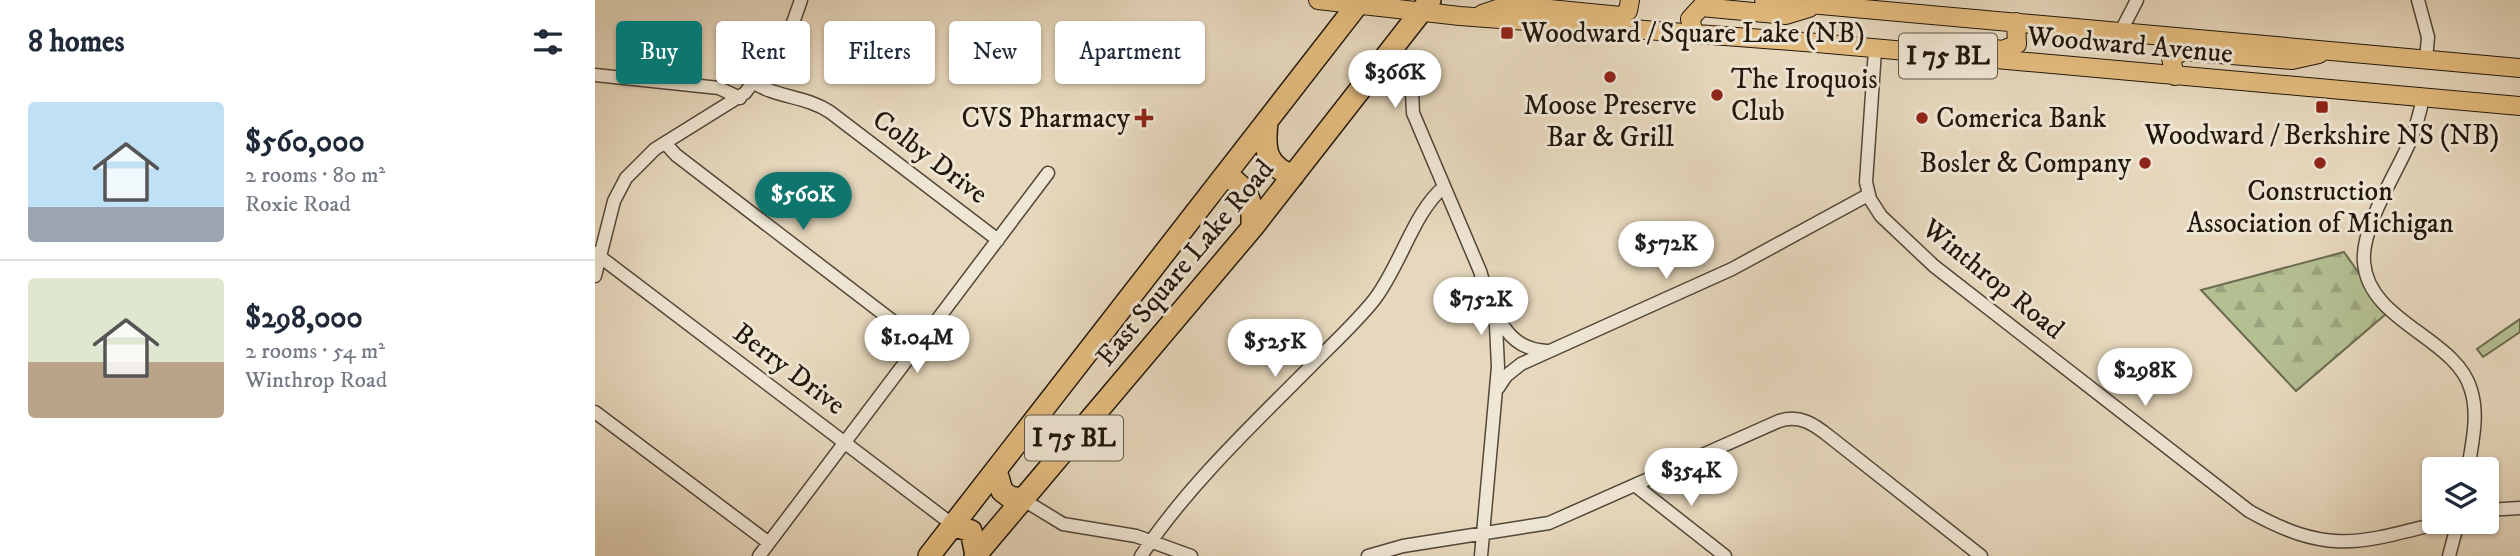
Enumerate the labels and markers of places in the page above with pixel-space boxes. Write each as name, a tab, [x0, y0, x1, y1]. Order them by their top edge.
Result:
place label: Woodward / Square Lake (NB)	[1520, 16, 1865, 51]
marker: Woodward / Square Lake (NB)	[1499, 25, 1515, 41]
pin: $366K	[1346, 50, 1444, 110]
place label: The Iroquois Club	[1731, 62, 1878, 129]
marker: Moose Preserve Bar & Grill	[1602, 69, 1618, 85]
marker: The Iroquois Club	[1709, 87, 1725, 103]
place label: Moose Preserve Bar & Grill	[1523, 88, 1697, 155]
marker: Woodward / Berkshire NS (NB)	[2314, 99, 2330, 115]
place label: CVS Pharmacy	[961, 101, 1131, 136]
place label: Comerica Bank	[1936, 101, 2107, 136]
marker: CVS Pharmacy	[1136, 110, 1152, 126]
marker: Comerica Bank	[1914, 110, 1930, 126]
place label: Woodward / Berkshire NS (NB)	[2144, 118, 2499, 153]
place label: Bosler & Company	[1919, 146, 2132, 181]
marker: Bosler & Company	[2137, 155, 2153, 171]
marker: Construction Association of Michigan	[2312, 155, 2328, 171]
pin: $560K	[754, 173, 852, 232]
place label: Construction Association of Michigan	[2186, 174, 2454, 241]
pin: $572K	[1617, 222, 1715, 281]
pin: $752K	[1432, 278, 1530, 337]
pin: $1.04M	[860, 316, 974, 375]
pin: $525K	[1226, 320, 1324, 379]
pin: $298K	[2096, 348, 2194, 408]
pin: $354K	[1642, 448, 1740, 508]

